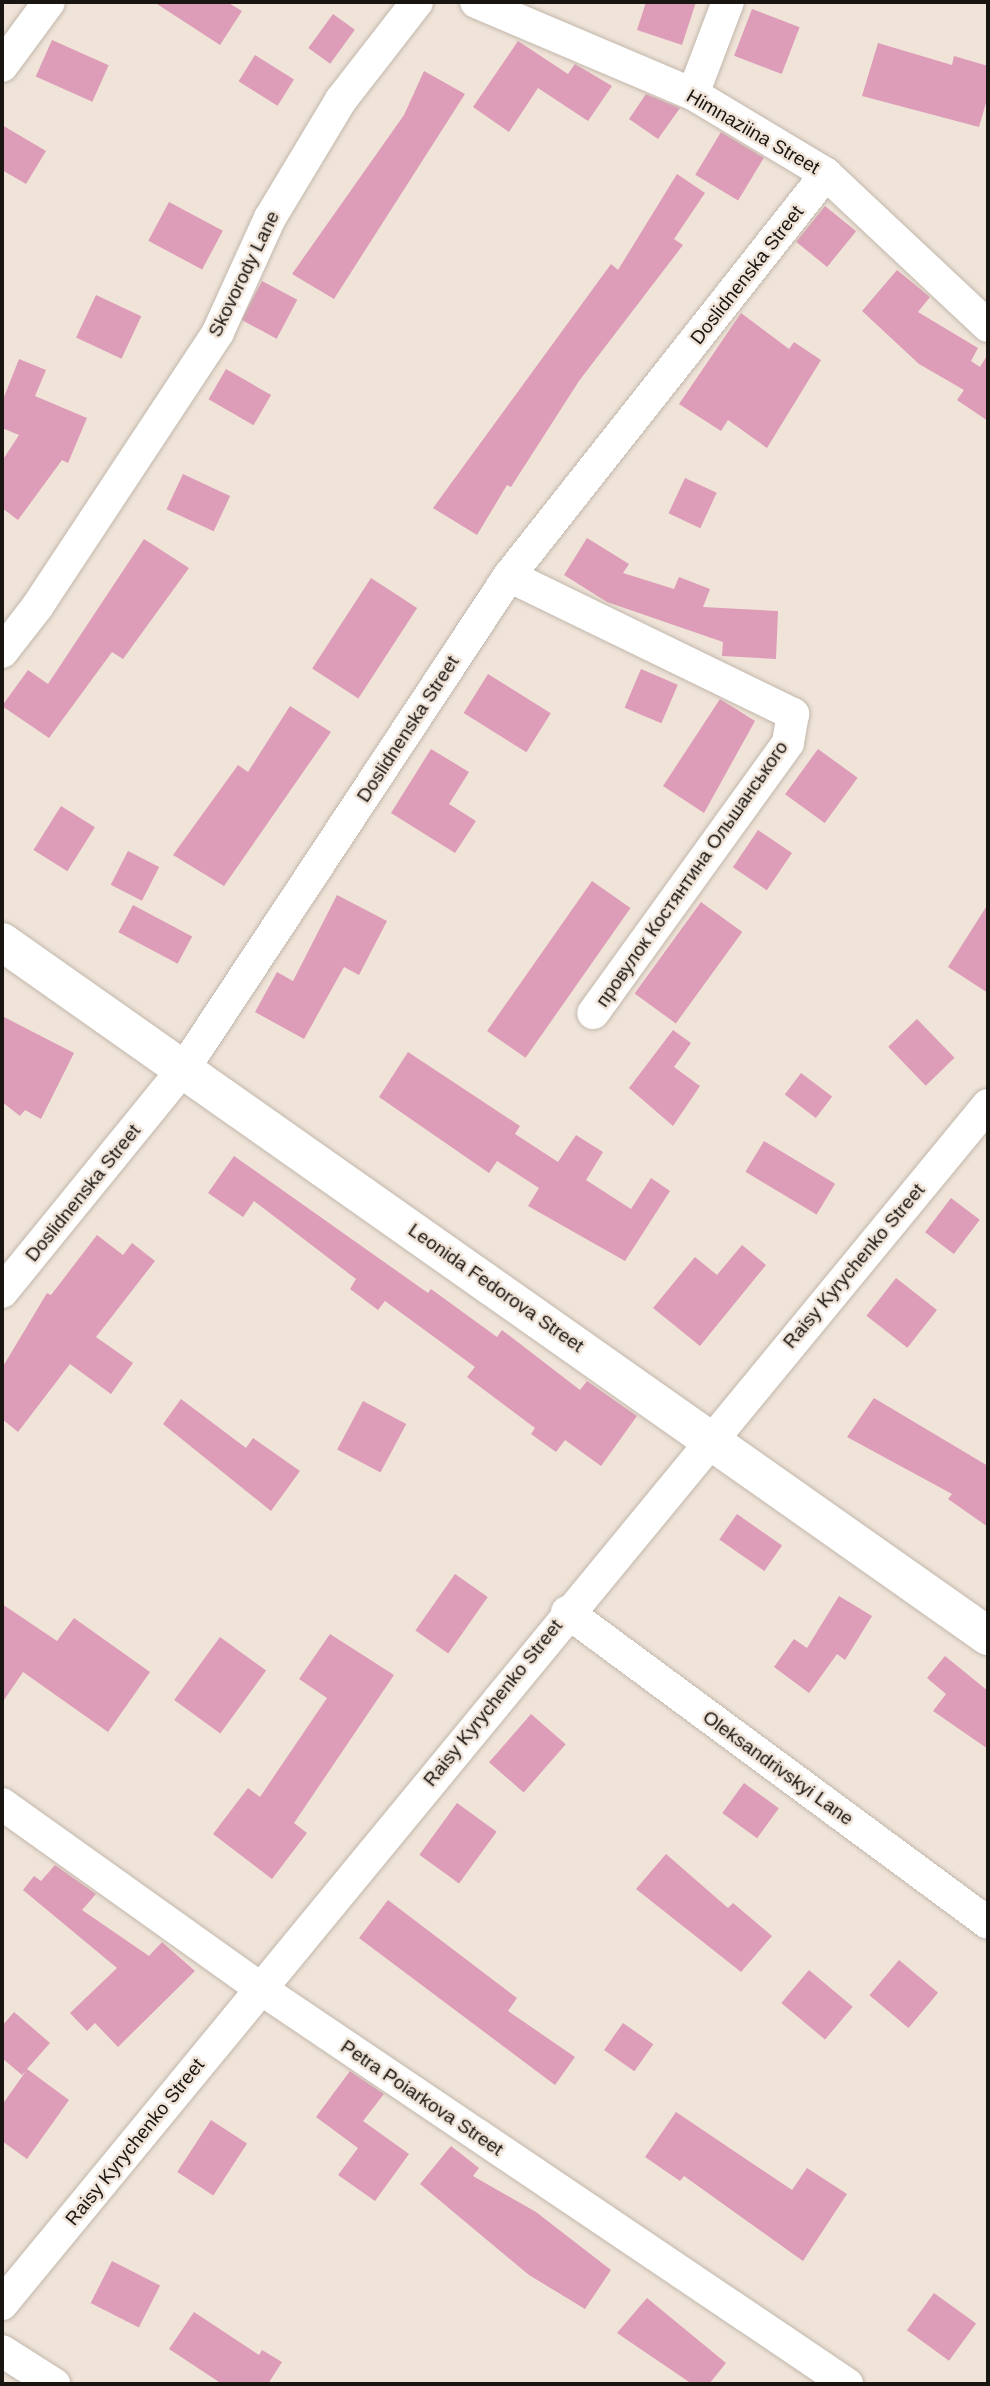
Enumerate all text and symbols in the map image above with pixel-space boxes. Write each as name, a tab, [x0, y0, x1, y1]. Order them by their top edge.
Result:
street label: Himnaziina Street	[682, 85, 824, 179]
street label: Doslidnenska Street	[686, 201, 808, 349]
street label: Skovorody Lane	[204, 207, 284, 341]
street label: Doslidnenska Street	[352, 651, 464, 807]
street label: провулок Костянтина Ольшанського	[591, 737, 793, 1011]
street label: Doslidnenska Street	[21, 1120, 145, 1266]
street label: Raisy Kyrychenko Street	[778, 1179, 930, 1353]
street label: Leonida Fedorova Street	[404, 1219, 588, 1357]
street label: Raisy Kyrychenko Street	[419, 1615, 567, 1791]
street label: Oleksandrivskyi Lane	[698, 1706, 858, 1830]
street label: Petra Poiarkova Street	[336, 2035, 508, 2161]
street label: Raisy Kyrychenko Street	[61, 2054, 209, 2230]

